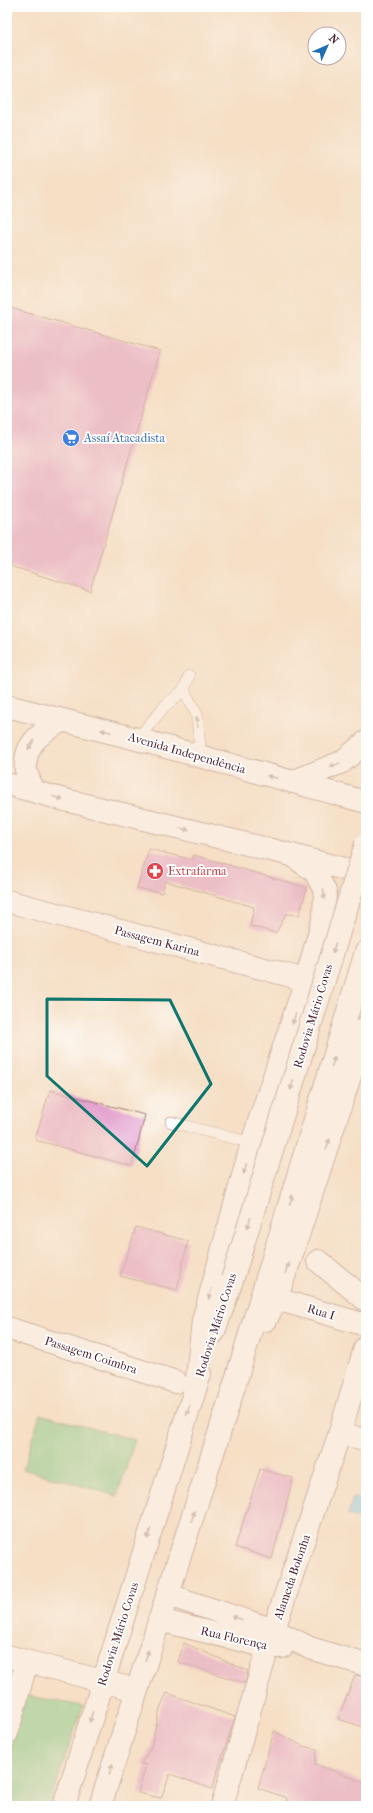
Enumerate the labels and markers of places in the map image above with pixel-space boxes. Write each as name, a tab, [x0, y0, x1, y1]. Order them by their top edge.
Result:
supermarket icon: Assaí Atacadista	[61, 428, 81, 448]
place label: Assaí Atacadista	[83, 431, 165, 445]
pharmacy icon: Extrafarma	[145, 861, 165, 881]
place label: Extrafarma	[168, 864, 227, 878]

